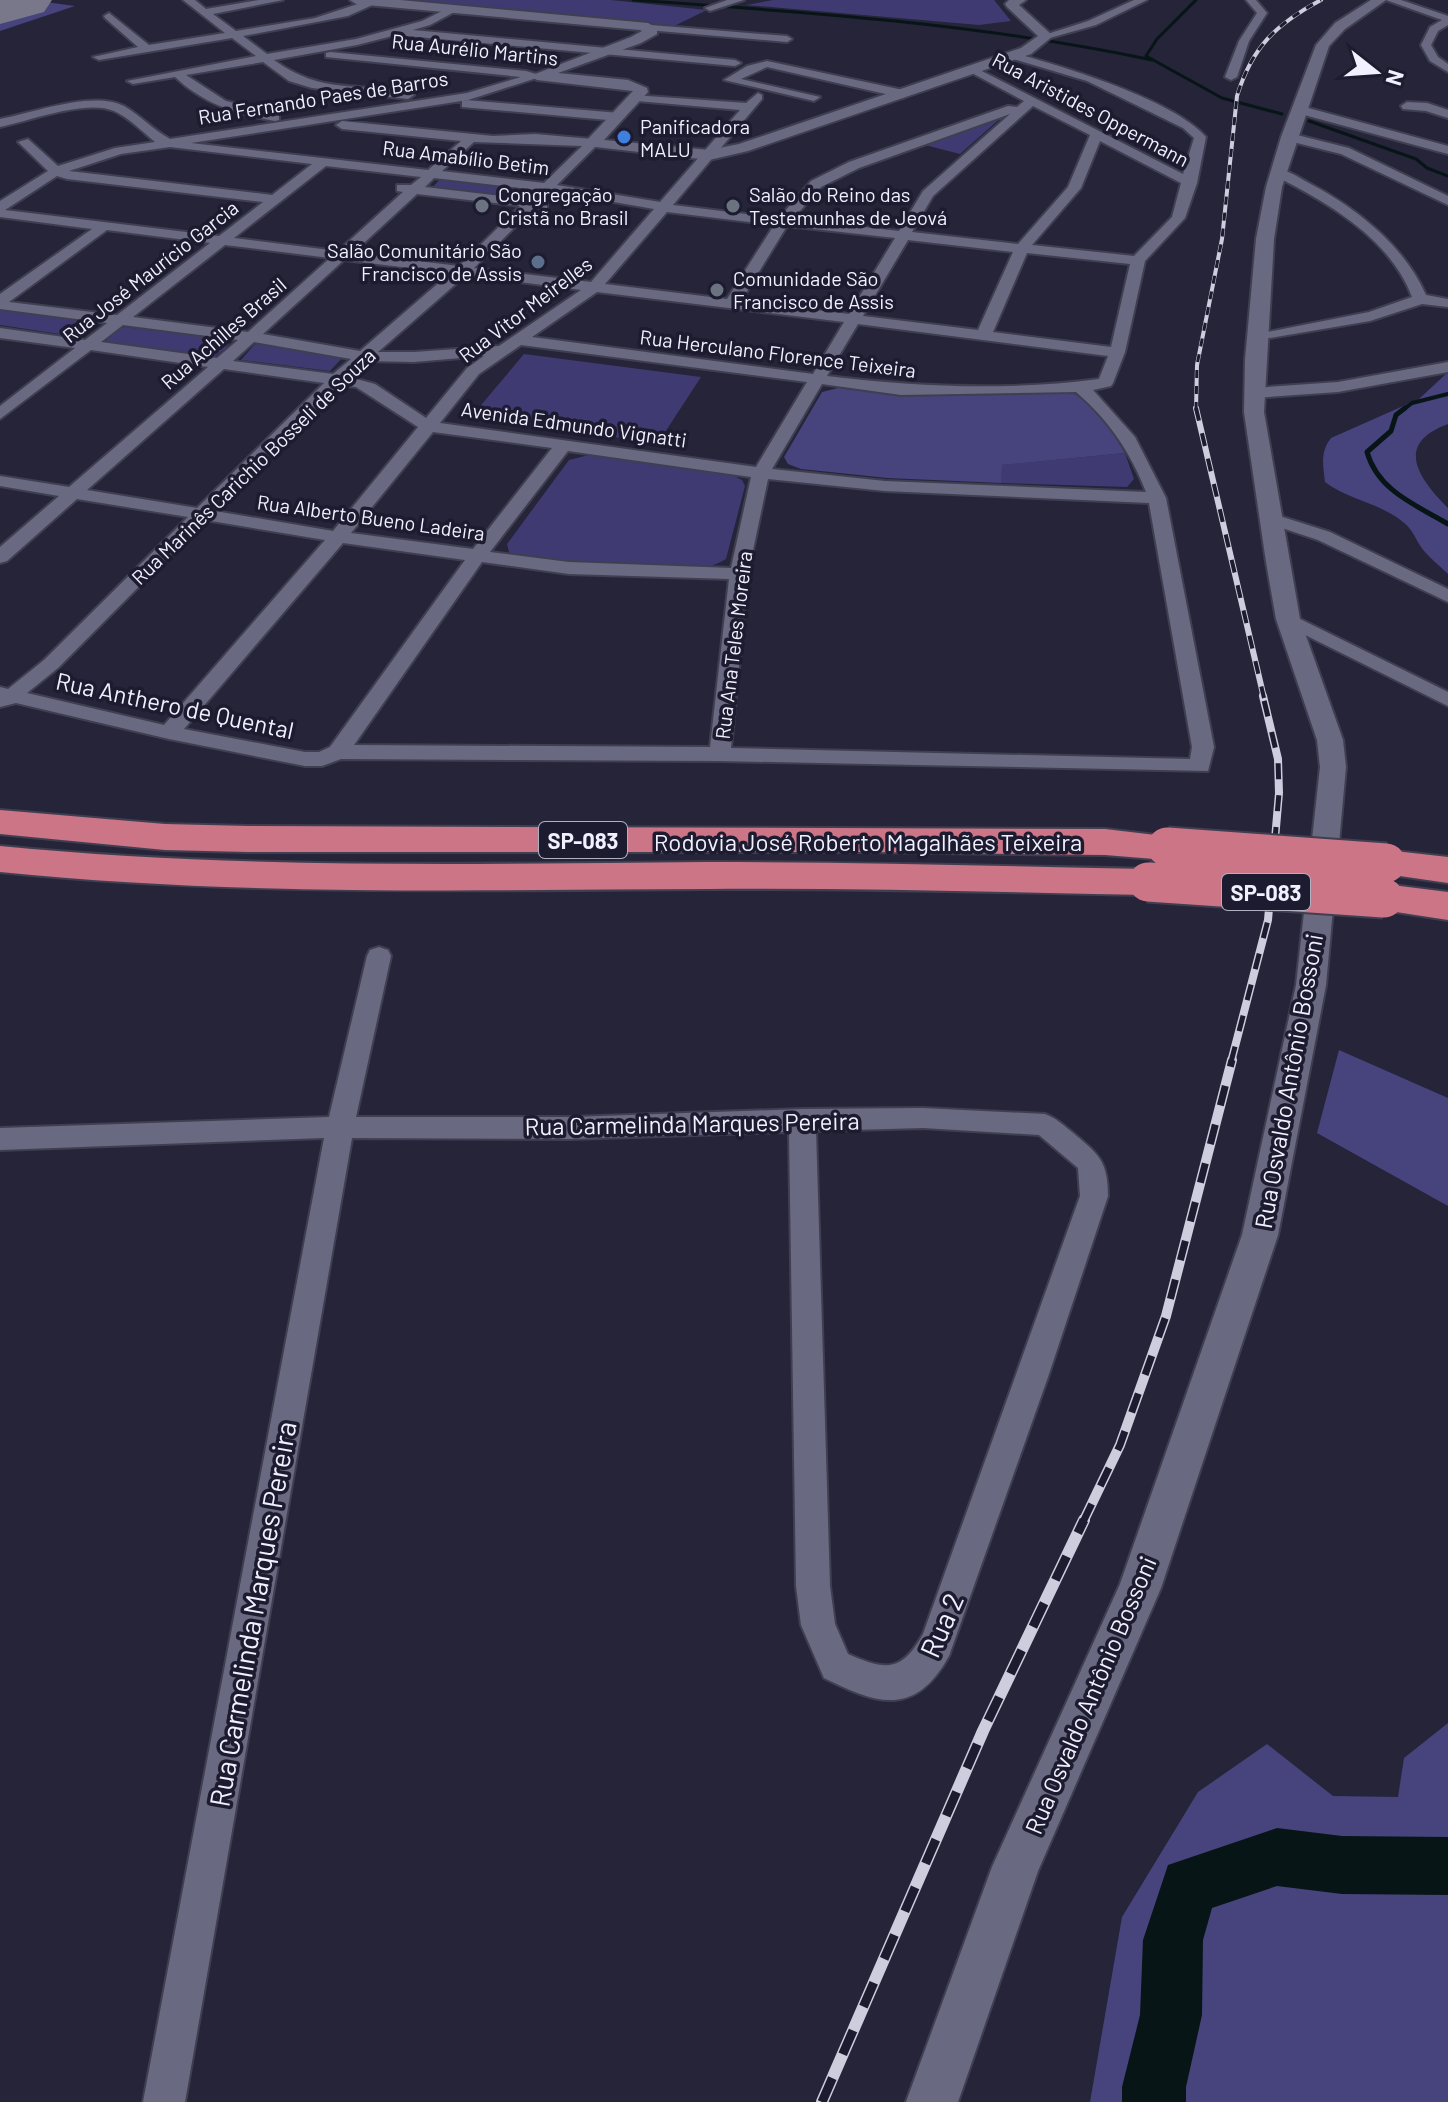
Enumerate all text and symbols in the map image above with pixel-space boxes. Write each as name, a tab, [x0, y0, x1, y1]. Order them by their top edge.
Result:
street label: Rua Aurélio Martins	[391, 28, 559, 70]
north arrow	[1336, 32, 1416, 112]
street label: Rua Aristides Oppermann	[989, 47, 1193, 171]
street label: Rua Fernando Paes de Barros	[196, 65, 450, 129]
text: N	[1382, 67, 1411, 89]
place label: Panificadora MALU	[640, 114, 750, 161]
marker: Panificadora MALU	[615, 128, 633, 146]
street label: Rua Amabílio Betim	[381, 135, 551, 179]
place label: Congregação Cristã no Brasil	[498, 182, 628, 229]
place label: Salão do Reino das Testemunhas de Jeová	[749, 182, 947, 229]
street label: Rua José Maurício Garcia	[57, 195, 243, 347]
marker: Congregação Cristã no Brasil	[473, 197, 491, 215]
marker: Salão do Reino das Testemunhas de Jeová	[724, 197, 742, 215]
place label: Salão Comunitário São Francisco de Assis	[327, 238, 522, 285]
street label: Rua Vitor Meirelles	[454, 251, 596, 367]
marker: Salão Comunitário São Francisco de Assis	[529, 253, 547, 271]
place label: Comunidade São Francisco de Assis	[733, 266, 894, 313]
street label: Rua Achilles Brasil	[156, 272, 290, 394]
marker: Comunidade São Francisco de Assis	[708, 281, 726, 299]
street label: Rua Herculano Florence Teixeira	[639, 324, 917, 382]
street label: Rua Marinês Carichio Bosseli de Souza	[126, 343, 380, 589]
street label: Avenida Edmundo Vignatti	[460, 396, 688, 452]
street label: Rua Alberto Bueno Ladeira	[256, 489, 486, 545]
street label: Rua Ana Teles Moreira	[710, 550, 756, 740]
street label: Rua Anthero de Quental	[53, 666, 297, 744]
road number: SP-083	[539, 822, 627, 858]
street label: Rodovia José Roberto Magalhães Teixeira	[654, 827, 1082, 856]
road number: SP-083	[1222, 874, 1310, 910]
street label: Rua Osvaldo Antônio Bossoni	[1248, 931, 1328, 1231]
street label: Rua Carmelinda Marques Pereira	[524, 1106, 860, 1140]
street label: Rua Carmelinda Marques Pereira	[201, 1419, 303, 1809]
street label: Rua Osvaldo Antônio Bossoni	[1018, 1552, 1162, 1838]
street label: Rua 2	[912, 1587, 970, 1663]

